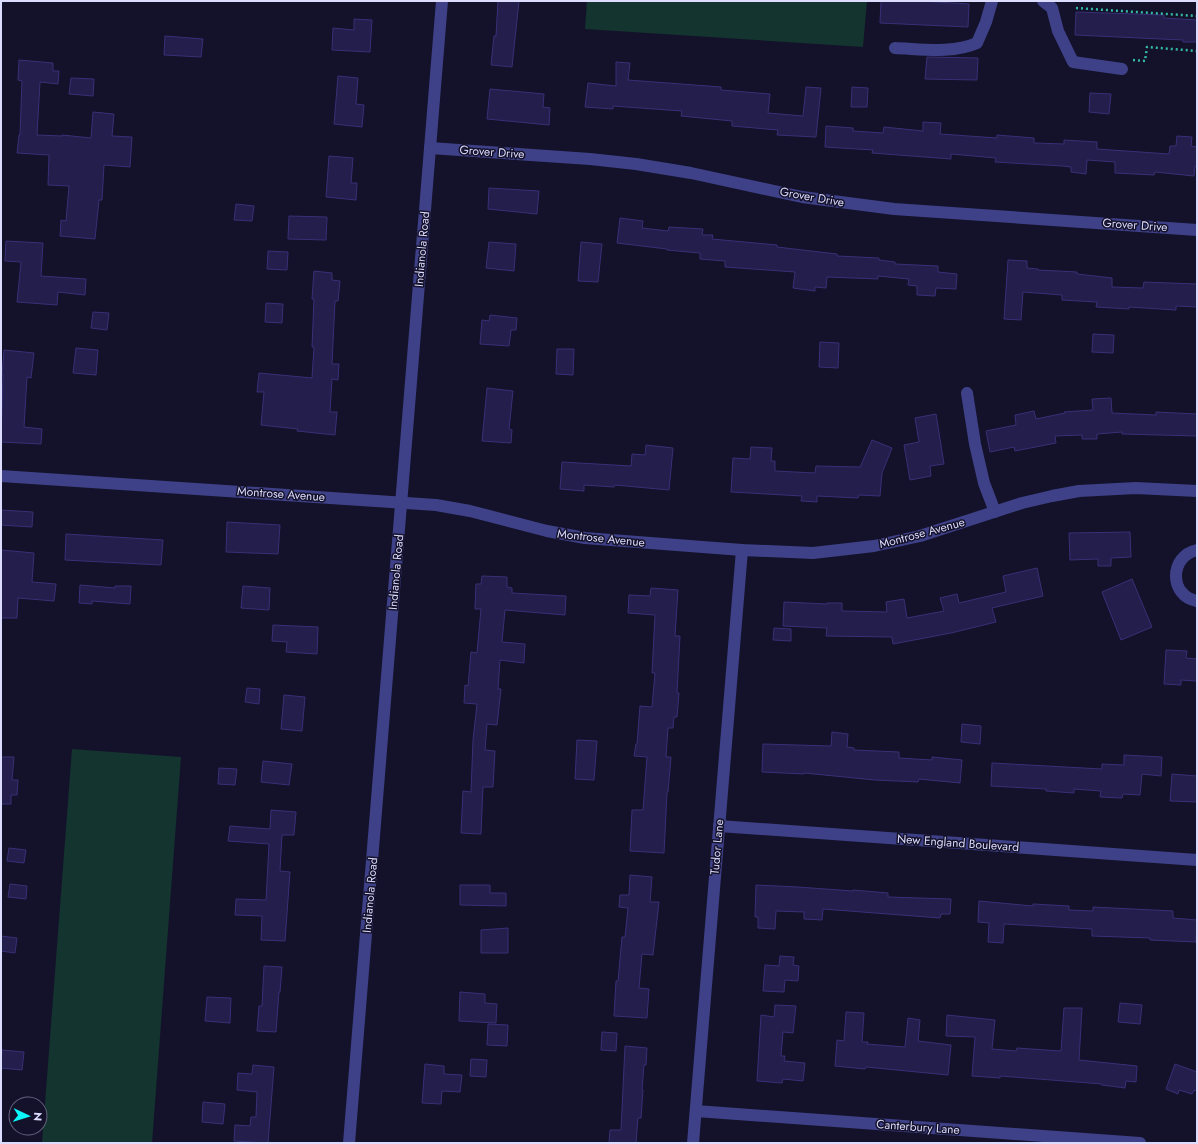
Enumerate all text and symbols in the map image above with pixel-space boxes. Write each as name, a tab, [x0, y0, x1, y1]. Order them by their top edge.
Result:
street label: Grover Drive	[459, 141, 525, 163]
street label: Grover Drive	[778, 182, 846, 212]
street label: Indianola Road	[410, 210, 434, 288]
street label: Grover Drive	[1102, 214, 1168, 236]
street label: Montrose Avenue	[237, 482, 325, 506]
street label: Montrose Avenue	[877, 513, 967, 553]
street label: Montrose Avenue	[556, 524, 646, 552]
street label: Indianola Road	[384, 533, 408, 611]
street label: Tudor Lane	[706, 818, 728, 876]
street label: New England Boulevard	[896, 830, 1020, 856]
street label: Indianola Road	[358, 856, 382, 934]
north arrow	[8, 1096, 48, 1136]
text: N	[30, 1112, 46, 1122]
street label: Canterbury Lane	[876, 1115, 960, 1139]

